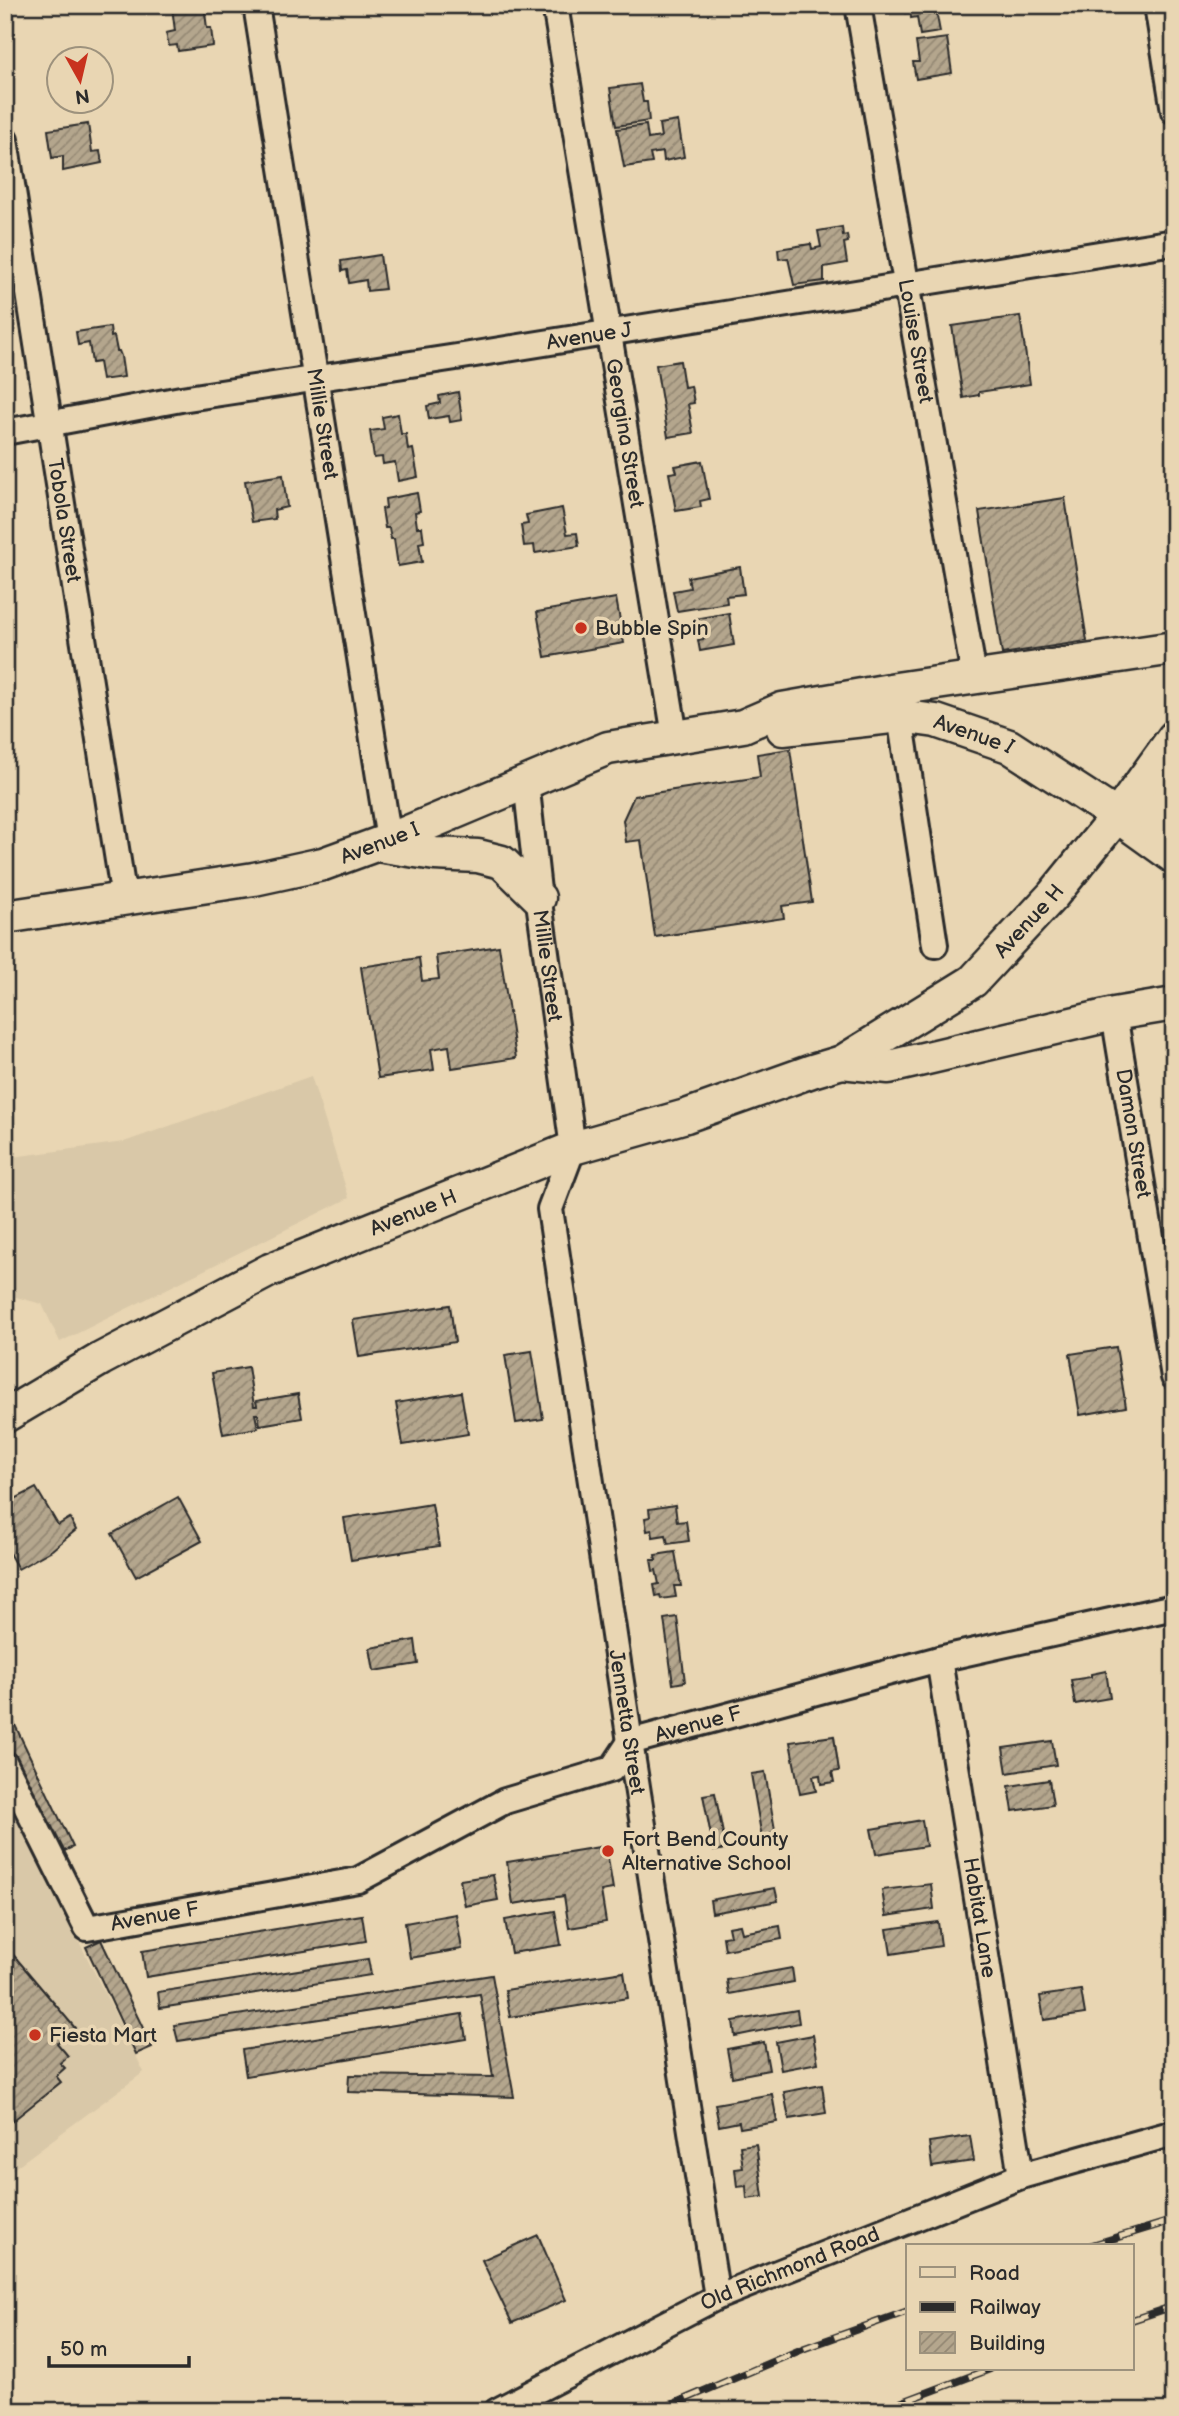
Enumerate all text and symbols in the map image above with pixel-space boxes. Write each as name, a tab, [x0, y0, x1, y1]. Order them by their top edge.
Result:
north arrow	[46, 46, 116, 116]
text: N	[73, 83, 91, 108]
street label: Louise Street	[893, 277, 939, 406]
street label: Avenue J	[544, 317, 634, 355]
street label: Georgina Street	[600, 357, 649, 510]
street label: Millie Street	[301, 366, 343, 482]
street label: Tobola Street	[42, 456, 86, 585]
place label: Bubble Spin	[595, 616, 709, 641]
marker: Bubble Spin	[573, 620, 589, 636]
street label: Avenue I	[930, 709, 1019, 759]
street label: Avenue I	[337, 817, 423, 870]
street label: Avenue H	[989, 879, 1070, 963]
street label: Millie Street	[527, 908, 568, 1024]
street label: Damon Street	[1110, 1067, 1156, 1201]
street label: Avenue H	[366, 1184, 460, 1242]
street label: Jennetta Street	[603, 1648, 650, 1797]
street label: Avenue F	[652, 1701, 745, 1748]
place label: Fort Bend County Alternative School	[622, 1827, 791, 1876]
marker: Fort Bend County Alternative School	[600, 1843, 616, 1859]
street label: Habitat Lane	[958, 1856, 1001, 1980]
street label: Avenue F	[109, 1896, 201, 1937]
place label: Fiesta Mart	[49, 2023, 157, 2048]
marker: Fiesta Mart	[27, 2027, 43, 2043]
street label: Old Richmond Road	[696, 2222, 883, 2316]
legend	[906, 2244, 1134, 2370]
text: Road	[969, 2261, 1020, 2286]
text: Railway	[969, 2295, 1041, 2320]
scale bar	[49, 2325, 189, 2369]
text: Building	[969, 2331, 1045, 2356]
text: 50 m	[60, 2337, 107, 2362]

